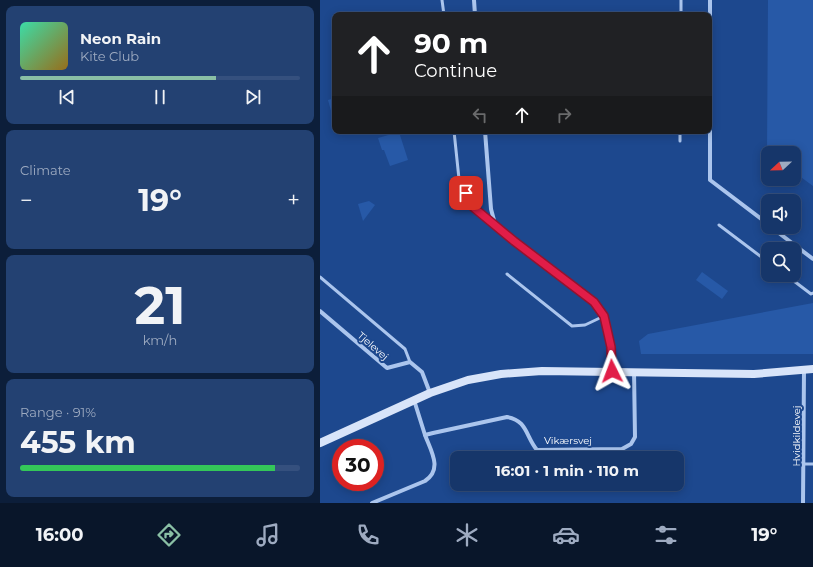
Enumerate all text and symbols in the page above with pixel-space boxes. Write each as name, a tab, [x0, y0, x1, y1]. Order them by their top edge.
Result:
text: 90 m	[414, 26, 488, 60]
icon: ahead	[348, 28, 400, 80]
text: Neon Rain	[80, 29, 161, 48]
text: Kite Club	[80, 48, 139, 64]
text: Continue	[414, 60, 497, 82]
icon: previous	[56, 86, 78, 108]
icon: pause	[149, 86, 171, 108]
icon: next	[242, 86, 264, 108]
icon: left	[469, 104, 491, 126]
icon: ahead	[511, 104, 533, 126]
icon: right	[553, 104, 575, 126]
north arrow	[761, 146, 801, 186]
map controls	[761, 146, 801, 282]
text: Climate	[20, 162, 71, 178]
pin	[449, 176, 483, 210]
text: 19°	[138, 182, 182, 219]
icon: arrive	[455, 182, 477, 204]
text: −	[20, 187, 33, 214]
text: +	[287, 187, 300, 214]
button: sound	[761, 194, 801, 234]
button: search	[761, 242, 801, 282]
text: 21	[134, 274, 186, 337]
street label: Tjelevej	[355, 329, 391, 363]
text: km/h	[143, 332, 177, 348]
position arrow	[591, 350, 633, 392]
text: Range · 91%	[20, 404, 96, 420]
street label: Hvidkildevej	[790, 405, 803, 467]
text: 455 km	[20, 424, 136, 461]
street label: Vikærsvej	[544, 434, 592, 447]
speed limit sign: 30	[332, 439, 384, 491]
text: 16:01 · 1 min · 110 m	[495, 461, 639, 480]
icon: directions	[155, 521, 183, 549]
icon: music	[254, 521, 282, 549]
icon: phone	[354, 521, 382, 549]
icon: climate	[453, 521, 481, 549]
icon: car	[552, 521, 580, 549]
icon: filters	[652, 521, 680, 549]
text: 16:00	[36, 524, 83, 546]
text: 19°	[751, 524, 777, 546]

